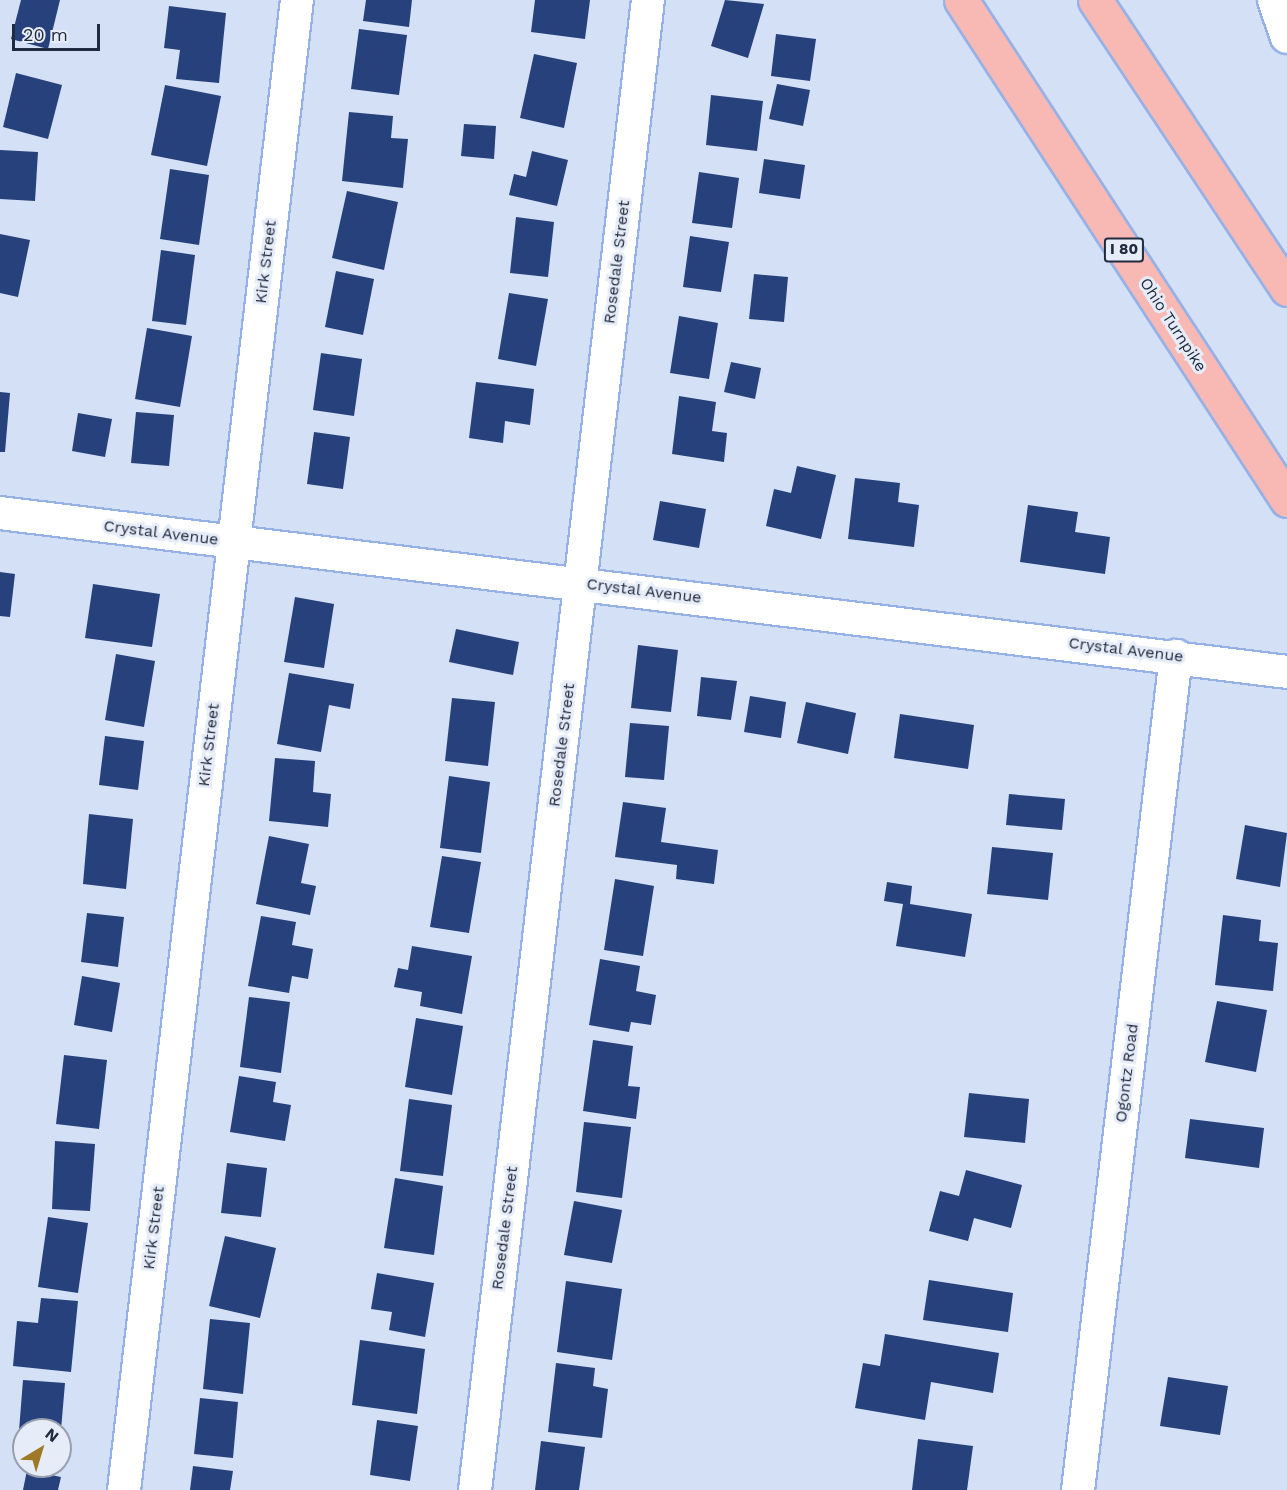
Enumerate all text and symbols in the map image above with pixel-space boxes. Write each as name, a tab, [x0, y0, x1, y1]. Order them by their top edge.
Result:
scale bar	[15, 12, 104, 50]
text: 20 m	[23, 24, 68, 45]
street label: Rosedale Street	[600, 199, 634, 325]
street label: Kirk Street	[251, 219, 281, 305]
road number: I 80	[1103, 238, 1145, 262]
street label: Ohio Turnpike	[1135, 274, 1211, 376]
street label: Crystal Avenue	[102, 516, 220, 550]
street label: Crystal Avenue	[585, 574, 703, 608]
street label: Crystal Avenue	[1067, 633, 1185, 667]
street label: Rosedale Street	[545, 682, 579, 808]
street label: Kirk Street	[194, 702, 224, 788]
street label: Ogontz Road	[1111, 1022, 1143, 1124]
street label: Rosedale Street	[488, 1165, 522, 1291]
street label: Kirk Street	[139, 1185, 169, 1271]
north arrow	[12, 1418, 72, 1478]
text: N	[42, 1424, 63, 1446]

